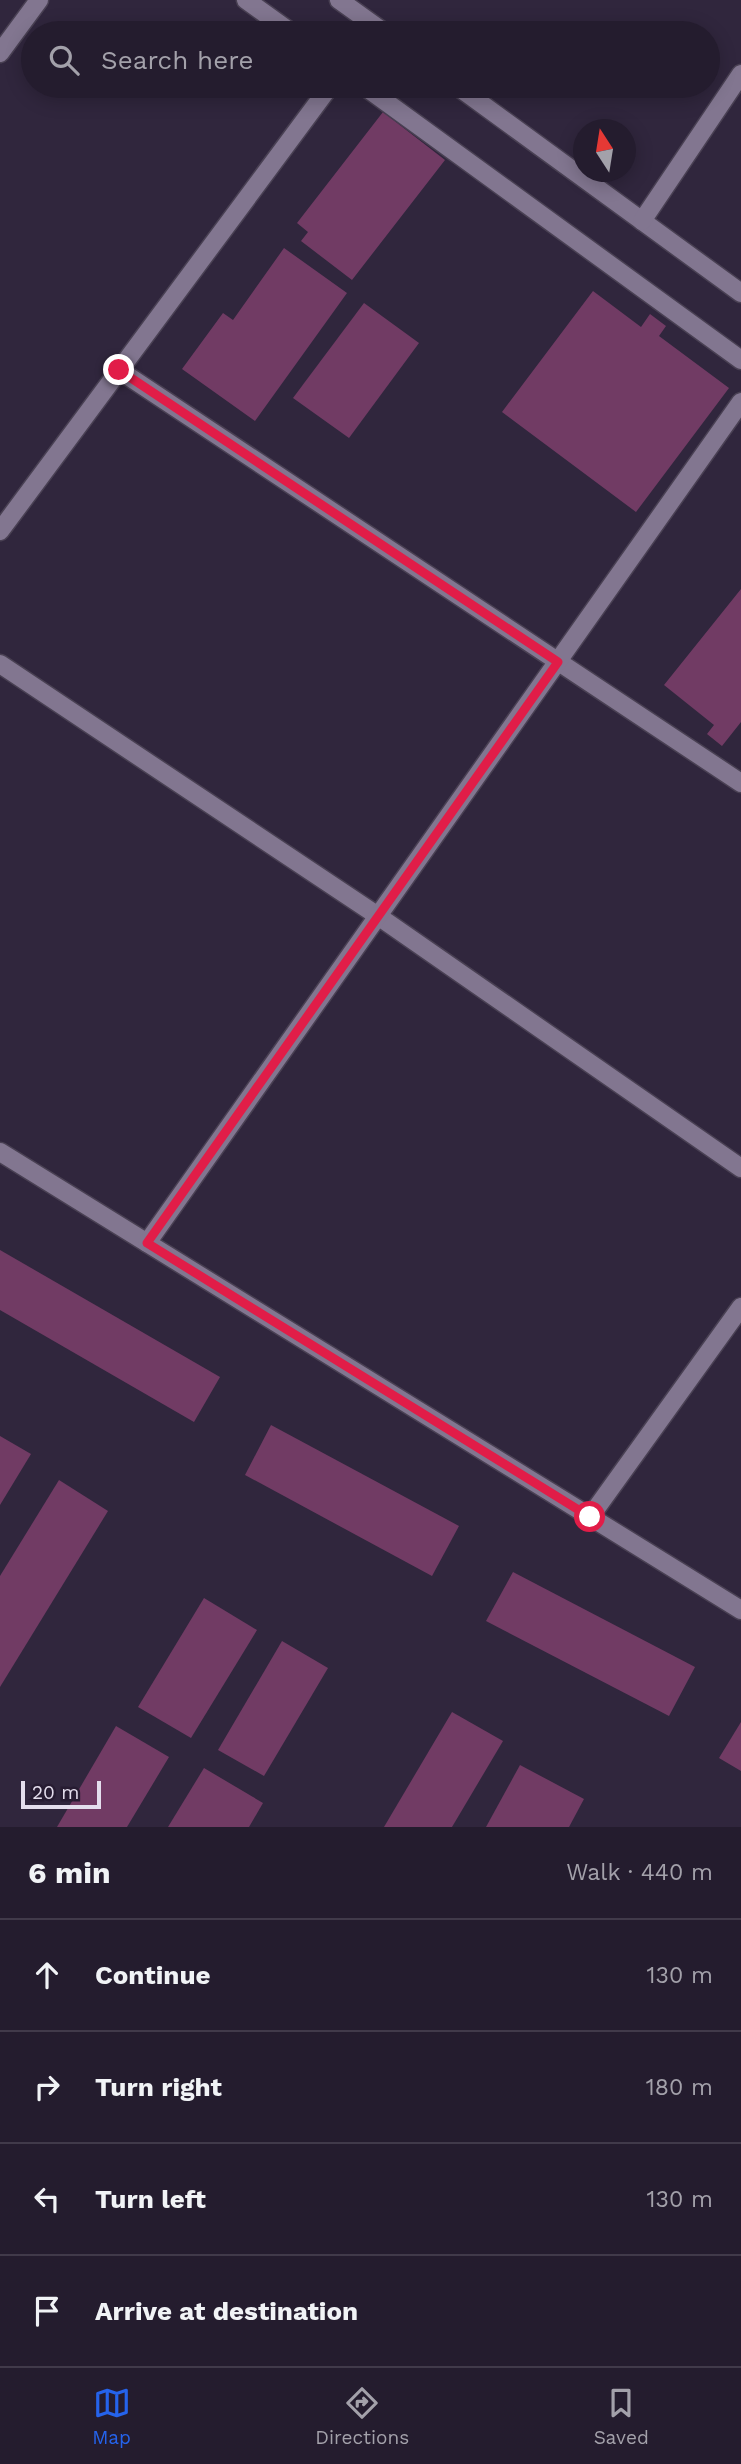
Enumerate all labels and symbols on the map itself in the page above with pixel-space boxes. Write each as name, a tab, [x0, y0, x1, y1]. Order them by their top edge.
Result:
north arrow	[573, 119, 636, 182]
route end	[103, 354, 134, 385]
route start	[574, 1501, 605, 1532]
scale bar	[21, 1778, 102, 1810]

